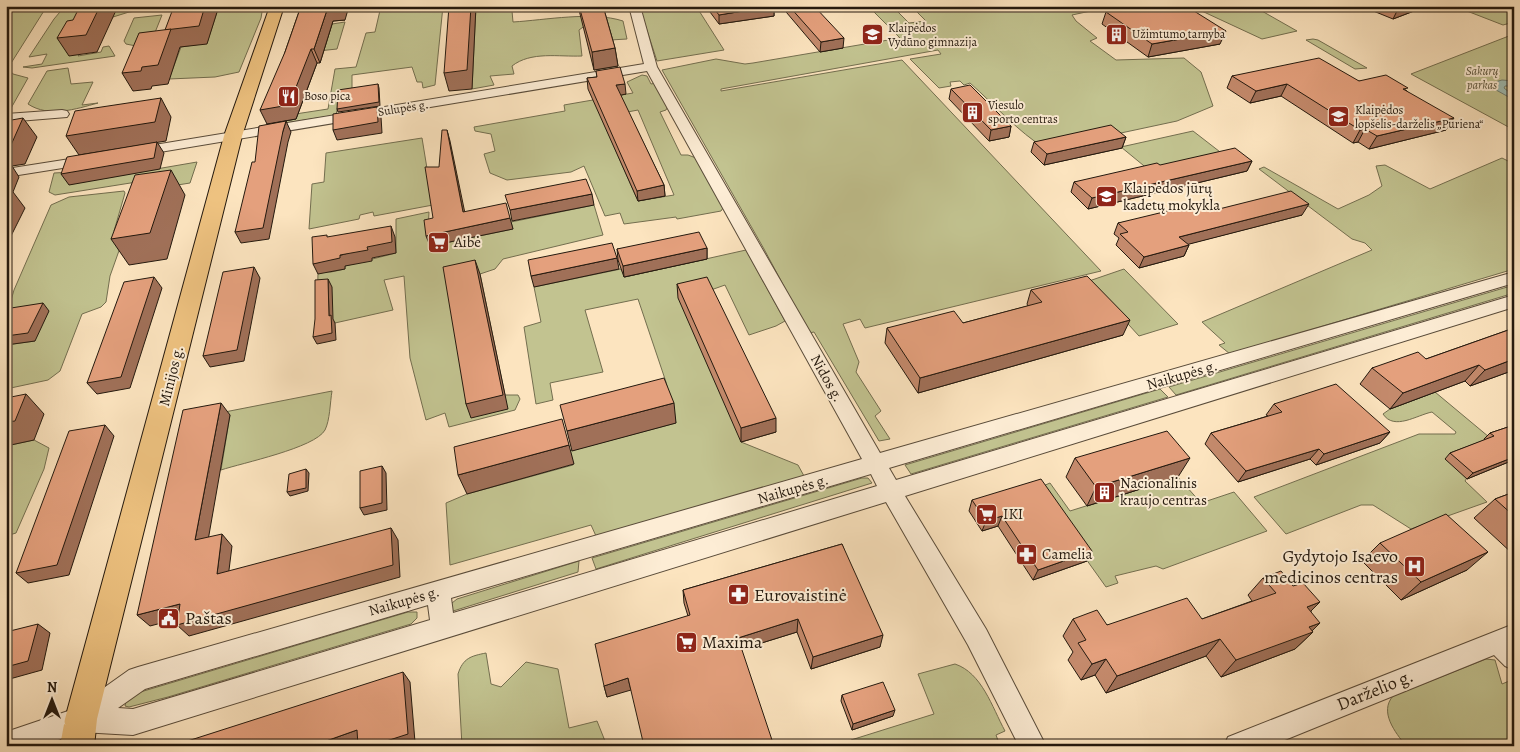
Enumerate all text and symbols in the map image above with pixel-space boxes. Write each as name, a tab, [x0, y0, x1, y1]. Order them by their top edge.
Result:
place label: Klaipėdos Vydūno gimnazija	[887, 20, 977, 50]
building icon: Užimtumo tarnyba	[1104, 22, 1128, 46]
school or university icon: Klaipėdos Vydūno gimnazija	[860, 23, 884, 47]
place label: Užimtumo tarnyba	[1132, 26, 1226, 42]
park label: Sakurų parkas	[1466, 63, 1498, 93]
restaurant icon: Boso pica	[276, 84, 300, 108]
place label: Boso pica	[304, 88, 351, 104]
street label: Sulupės g.	[377, 96, 429, 120]
place label: Viesulo sporto centras	[987, 97, 1058, 127]
building icon: Viesulo sporto centras	[960, 100, 984, 124]
place label: Klaipėdos lopšelis-darželis „Puriena“	[1355, 102, 1483, 132]
school or university icon: Klaipėdos lopšelis-darželis „Puriena“	[1327, 105, 1351, 129]
place label: Klaipėdos jūrų kadetų mokykla	[1123, 178, 1220, 215]
school or university icon: Klaipėdos jūrų kadetų mokykla	[1095, 185, 1119, 209]
supermarket icon: Aibė	[426, 230, 450, 254]
place label: Aibė	[453, 232, 481, 252]
street label: Minijos g.	[154, 344, 188, 408]
street label: Nidos g.	[806, 351, 848, 405]
street label: Naikupės g.	[1144, 355, 1220, 395]
street label: Naikupės g.	[755, 469, 831, 509]
place label: Nacionalinis kraujo centras	[1120, 473, 1207, 510]
building icon: Nacionalinis kraujo centras	[1092, 480, 1116, 504]
supermarket icon: IKI	[975, 502, 999, 526]
place label: IKI	[1003, 504, 1023, 524]
pharmacy icon: Camelia	[1014, 542, 1038, 566]
place label: Camelia	[1042, 544, 1092, 564]
place label: Gydytojo Isaevo medicinos centras	[1264, 544, 1398, 589]
hospital icon: Gydytojo Isaevo medicinos centras	[1402, 554, 1426, 578]
street label: Naikupės g.	[366, 581, 442, 621]
pharmacy icon: Eurovaistinė	[726, 583, 750, 607]
place label: Eurovaistinė	[754, 583, 847, 607]
public building icon: Paštas	[157, 606, 181, 630]
place label: Paštas	[185, 606, 232, 630]
supermarket icon: Maxima	[674, 630, 698, 654]
place label: Maxima	[702, 630, 763, 654]
street label: Darželio g.	[1333, 664, 1417, 716]
north arrow	[28, 674, 78, 724]
text: N	[47, 678, 57, 697]

